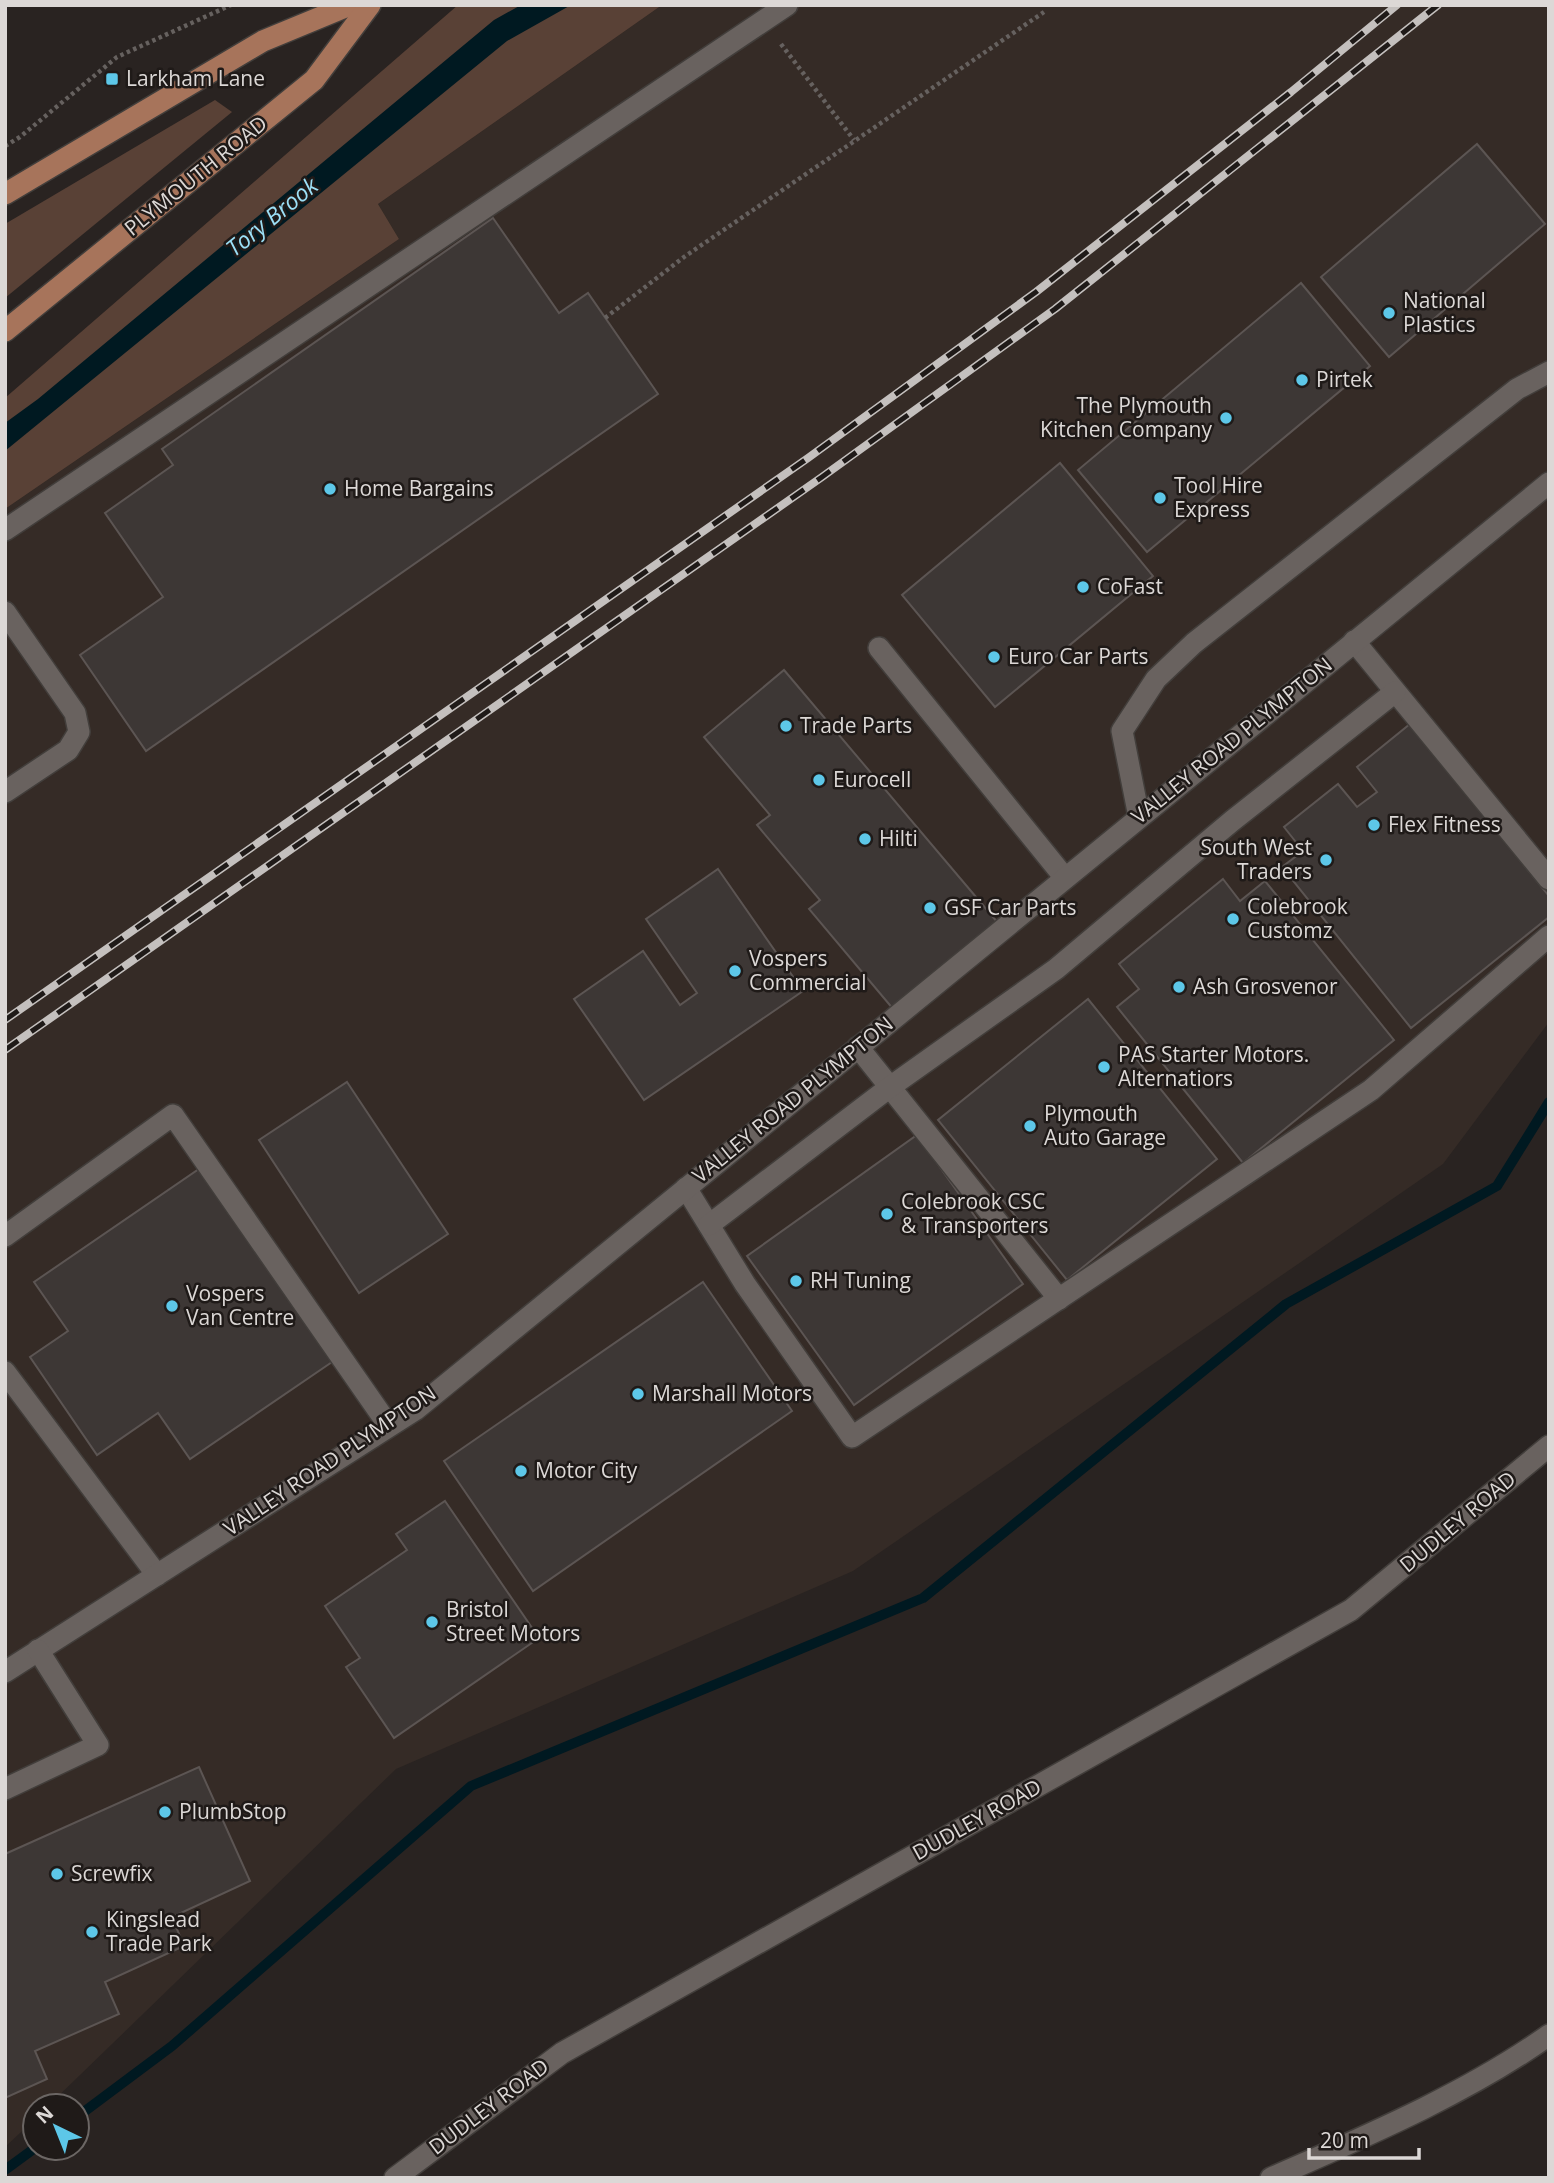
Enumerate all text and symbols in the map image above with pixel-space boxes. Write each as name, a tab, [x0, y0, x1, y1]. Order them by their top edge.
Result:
place label: Larkham Lane	[126, 64, 265, 92]
marker: Larkham Lane	[104, 71, 120, 87]
street label: PLYMOUTH ROAD	[118, 109, 273, 242]
water label: Tory Brook	[219, 169, 325, 263]
place label: National Plastics	[1403, 286, 1486, 338]
marker: National Plastics	[1381, 305, 1397, 321]
place label: Pirtek	[1316, 365, 1373, 393]
marker: Pirtek	[1294, 372, 1310, 388]
place label: The Plymouth Kitchen Company	[1040, 391, 1212, 443]
marker: The Plymouth Kitchen Company	[1218, 410, 1234, 426]
place label: Tool Hire Express	[1174, 471, 1263, 523]
place label: Home Bargains	[344, 474, 494, 502]
marker: Home Bargains	[322, 481, 338, 497]
marker: Tool Hire Express	[1152, 490, 1168, 506]
place label: CoFast	[1097, 572, 1163, 600]
marker: CoFast	[1075, 579, 1091, 595]
place label: Euro Car Parts	[1008, 642, 1149, 670]
marker: Euro Car Parts	[986, 649, 1002, 665]
street label: VALLEY ROAD PLYMPTON	[1125, 651, 1337, 830]
place label: Trade Parts	[800, 711, 912, 739]
marker: Trade Parts	[778, 718, 794, 734]
place label: Eurocell	[833, 765, 911, 793]
marker: Eurocell	[811, 772, 827, 788]
place label: Flex Fitness	[1388, 810, 1501, 838]
marker: Flex Fitness	[1366, 817, 1382, 833]
place label: Hilti	[879, 824, 918, 852]
marker: Hilti	[857, 831, 873, 847]
place label: South West Traders	[1200, 833, 1312, 885]
marker: South West Traders	[1318, 852, 1334, 868]
place label: Colebrook Customz	[1247, 892, 1348, 944]
place label: GSF Car Parts	[944, 893, 1076, 921]
marker: GSF Car Parts	[922, 900, 938, 916]
marker: Colebrook Customz	[1225, 911, 1241, 927]
place label: Vospers Commercial	[749, 944, 866, 996]
marker: Vospers Commercial	[727, 963, 743, 979]
place label: Ash Grosvenor	[1193, 972, 1338, 1000]
marker: Ash Grosvenor	[1171, 979, 1187, 995]
street label: VALLEY ROAD PLYMPTON	[686, 1010, 898, 1189]
place label: PAS Starter Motors. Alternatiors	[1118, 1040, 1309, 1092]
marker: PAS Starter Motors. Alternatiors	[1096, 1059, 1112, 1075]
place label: Plymouth Auto Garage	[1044, 1099, 1166, 1151]
marker: Plymouth Auto Garage	[1022, 1118, 1038, 1134]
place label: Colebrook CSC & Transporters	[901, 1187, 1048, 1239]
marker: Colebrook CSC & Transporters	[879, 1206, 895, 1222]
place label: RH Tuning	[810, 1266, 911, 1294]
marker: RH Tuning	[788, 1273, 804, 1289]
place label: Vospers Van Centre	[186, 1279, 294, 1331]
marker: Vospers Van Centre	[164, 1298, 180, 1314]
street label: VALLEY ROAD PLYMPTON	[218, 1379, 441, 1542]
place label: Marshall Motors	[652, 1379, 812, 1407]
marker: Marshall Motors	[630, 1386, 646, 1402]
place label: Motor City	[535, 1456, 638, 1484]
marker: Motor City	[513, 1463, 529, 1479]
street label: DUDLEY ROAD	[1393, 1464, 1521, 1578]
place label: Bristol Street Motors	[446, 1595, 580, 1647]
marker: Bristol Street Motors	[424, 1614, 440, 1630]
street label: DUDLEY ROAD	[907, 1772, 1046, 1866]
place label: PlumbStop	[179, 1797, 287, 1825]
marker: PlumbStop	[157, 1804, 173, 1820]
place label: Screwfix	[71, 1859, 153, 1887]
marker: Screwfix	[49, 1866, 65, 1882]
place label: Kingslead Trade Park	[106, 1905, 212, 1957]
marker: Kingslead Trade Park	[84, 1924, 100, 1940]
street label: DUDLEY ROAD	[423, 2052, 554, 2161]
north arrow	[21, 2092, 91, 2162]
text: N	[30, 2100, 59, 2129]
scale bar	[1309, 2116, 1419, 2160]
text: 20 m	[1320, 2126, 1369, 2154]

